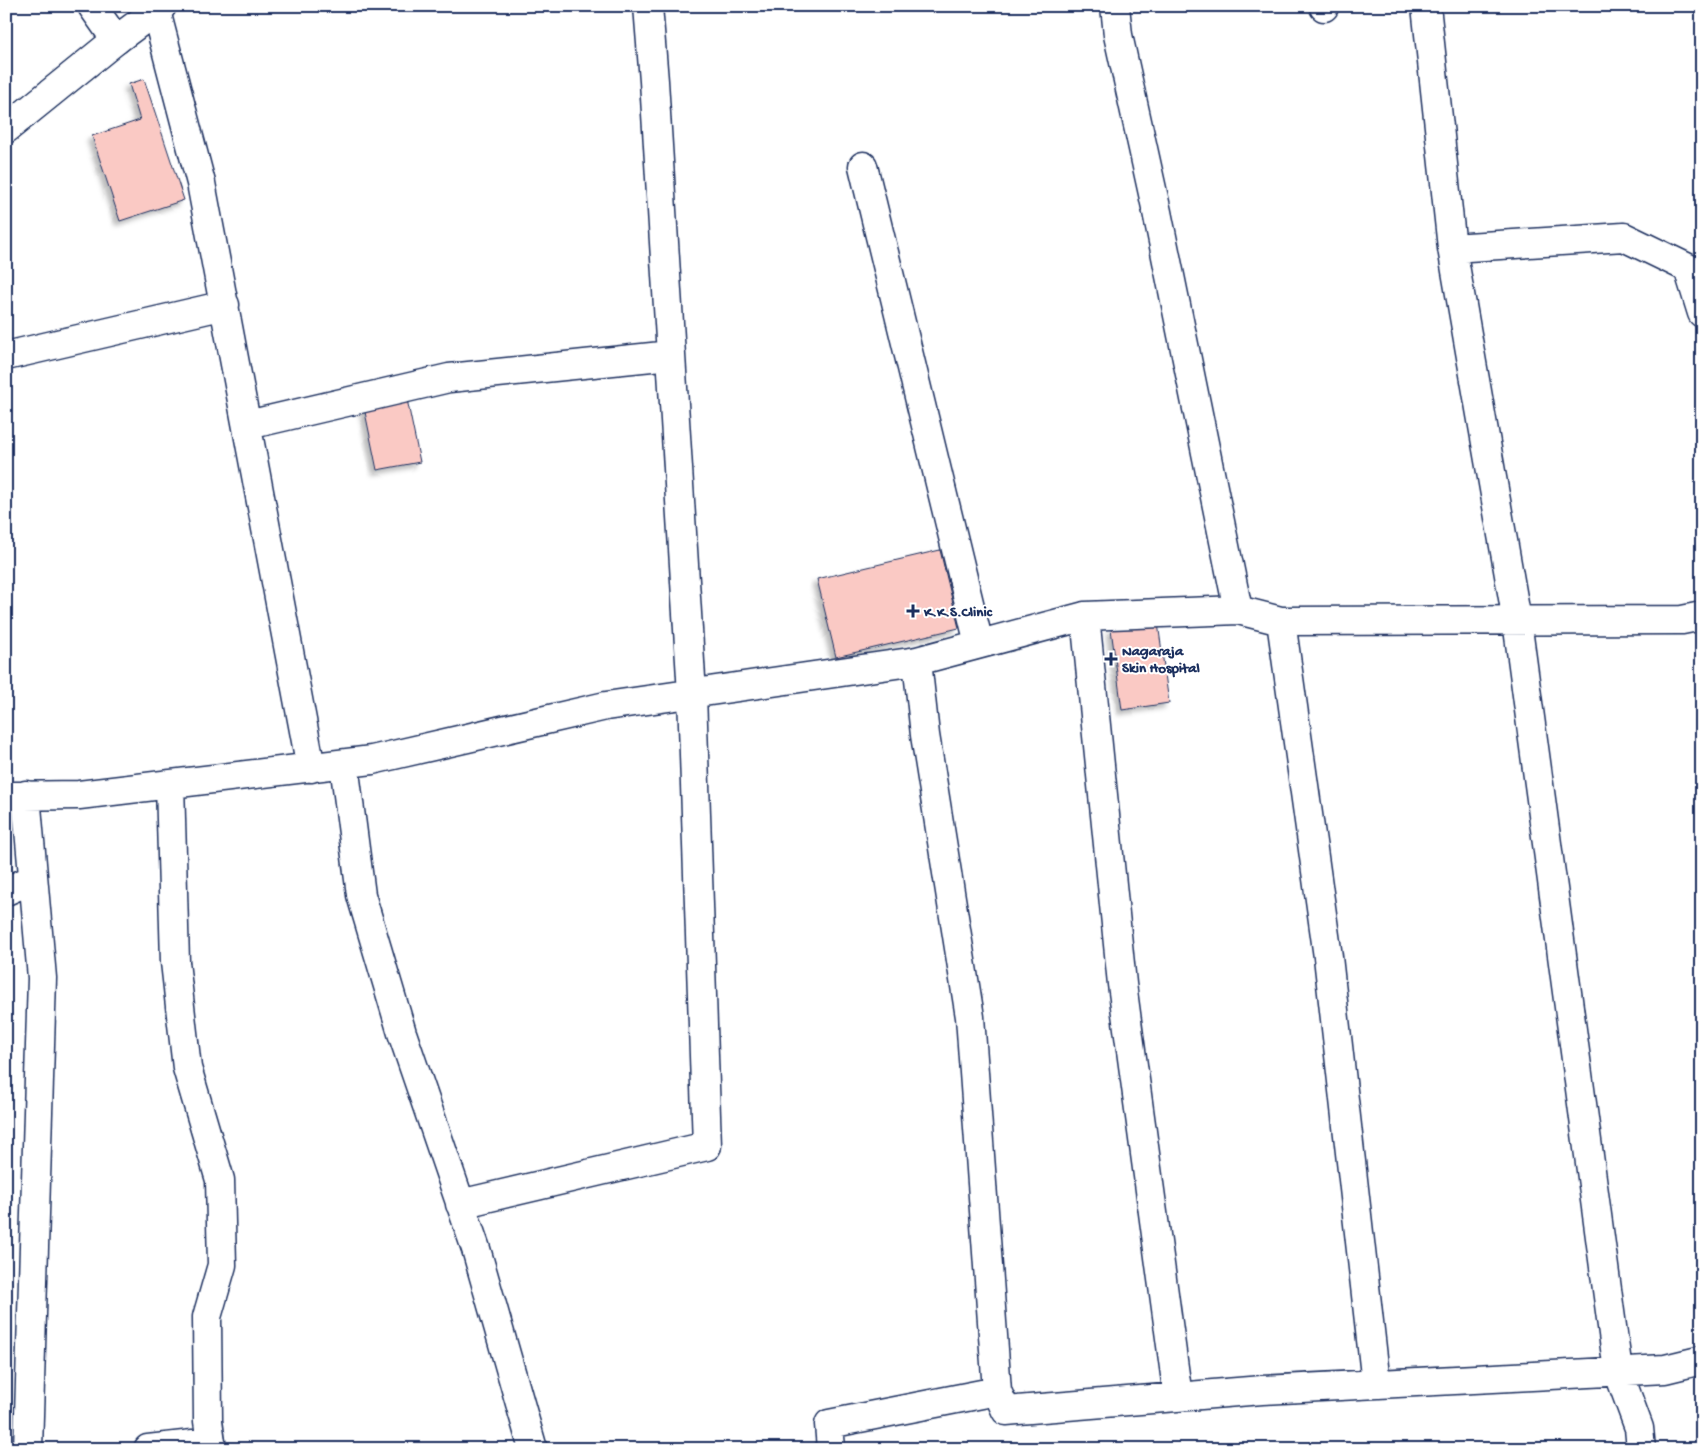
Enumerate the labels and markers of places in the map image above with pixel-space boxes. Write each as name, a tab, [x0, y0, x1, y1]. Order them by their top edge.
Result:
marker: K.K.S.Clinic	[906, 604, 920, 618]
place label: K.K.S.Clinic	[923, 604, 993, 622]
place label: Nagaraja Skin Hospital	[1122, 643, 1201, 678]
marker: Nagaraja Skin Hospital	[1104, 652, 1118, 666]

